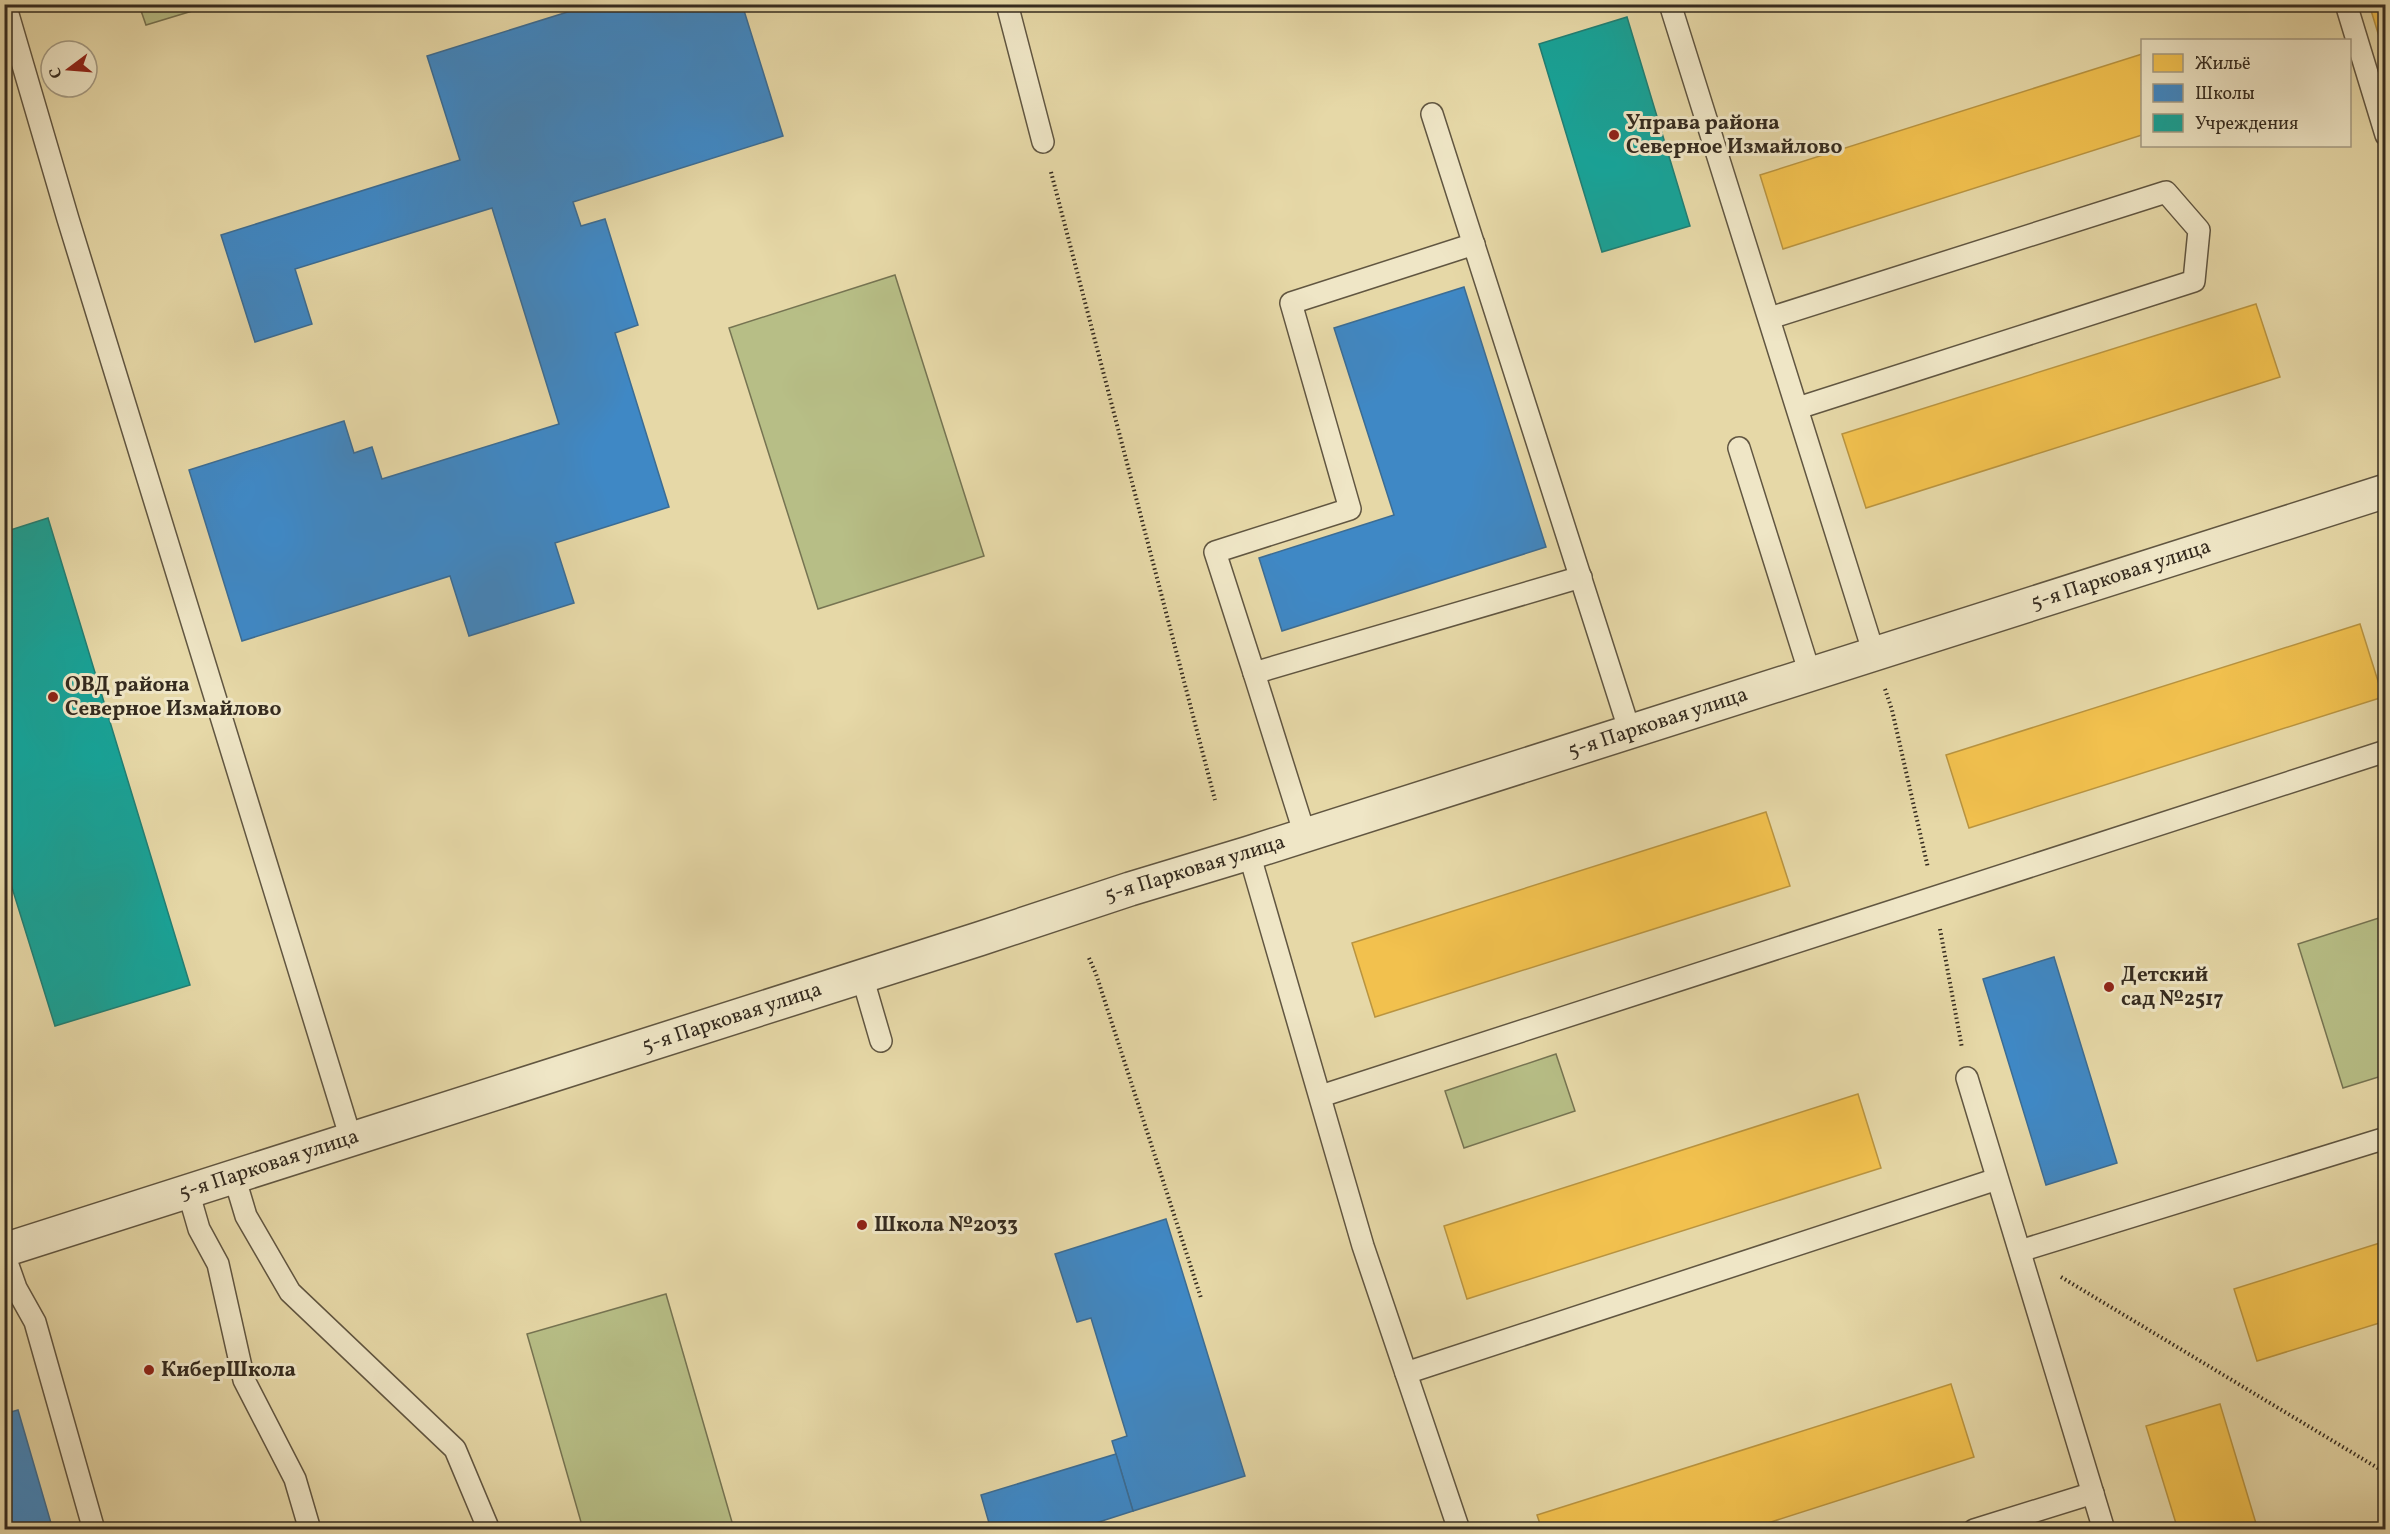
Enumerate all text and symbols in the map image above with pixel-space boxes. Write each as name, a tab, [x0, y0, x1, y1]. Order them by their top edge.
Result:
north arrow	[39, 39, 99, 99]
legend	[2141, 39, 2351, 147]
text: Жильё	[2195, 52, 2251, 77]
text: С	[45, 65, 68, 81]
text: Школы	[2195, 82, 2255, 107]
place label: Управа района Северное Измайлово	[1626, 109, 1842, 162]
text: Учреждения	[2195, 112, 2298, 137]
marker: Управа района Северное Измайлово	[1607, 128, 1621, 142]
street label: 5-я Парковая улица	[2027, 532, 2215, 618]
place label: ОВД района Северное Измайлово	[65, 671, 281, 724]
street label: 5-я Парковая улица	[1564, 680, 1752, 766]
marker: ОВД района Северное Измайлово	[46, 690, 60, 704]
street label: 5-я Парковая улица	[1101, 828, 1289, 910]
place label: Детский сад №2517	[2121, 961, 2223, 1014]
street label: 5-я Парковая улица	[638, 975, 826, 1061]
marker: Детский сад №2517	[2102, 980, 2116, 994]
street label: 5-я Парковая улица	[175, 1122, 363, 1208]
place label: Школа №2033	[874, 1211, 1018, 1240]
marker: Школа №2033	[855, 1218, 869, 1232]
place label: КиберШкола	[161, 1356, 296, 1385]
marker: КиберШкола	[142, 1363, 156, 1377]

